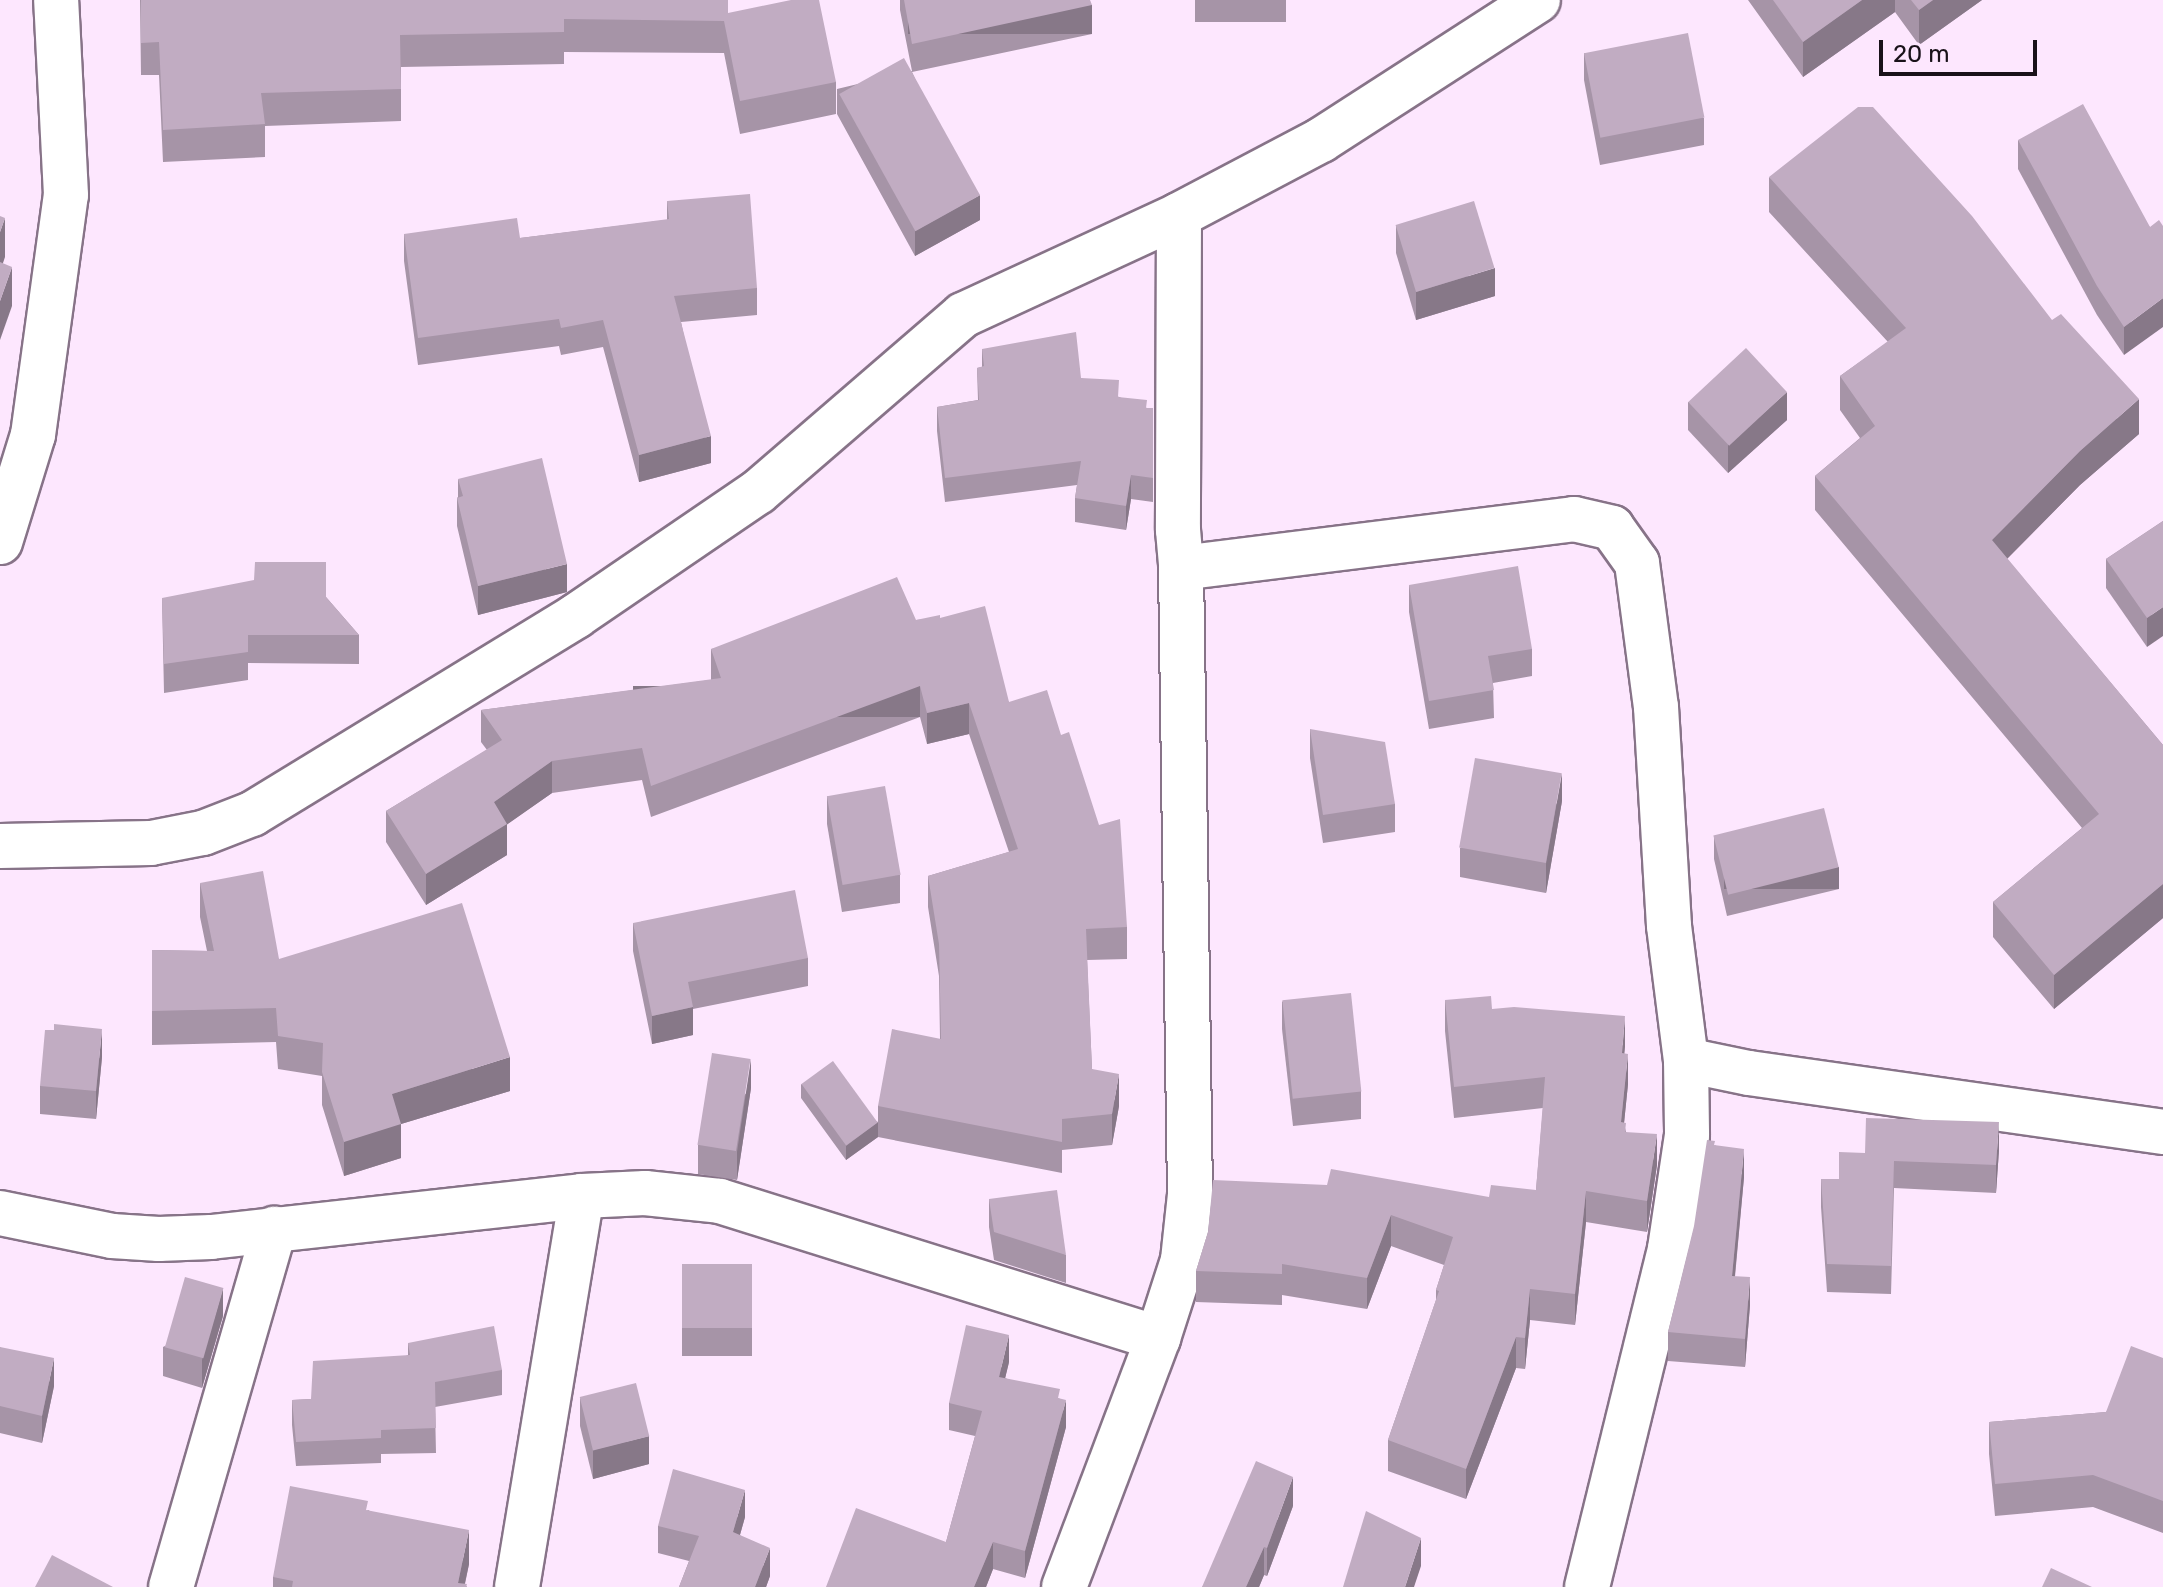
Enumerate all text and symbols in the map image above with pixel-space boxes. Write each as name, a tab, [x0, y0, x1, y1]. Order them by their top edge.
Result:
scale bar	[1883, 24, 2041, 74]
text: 20 m	[1893, 40, 1950, 68]

